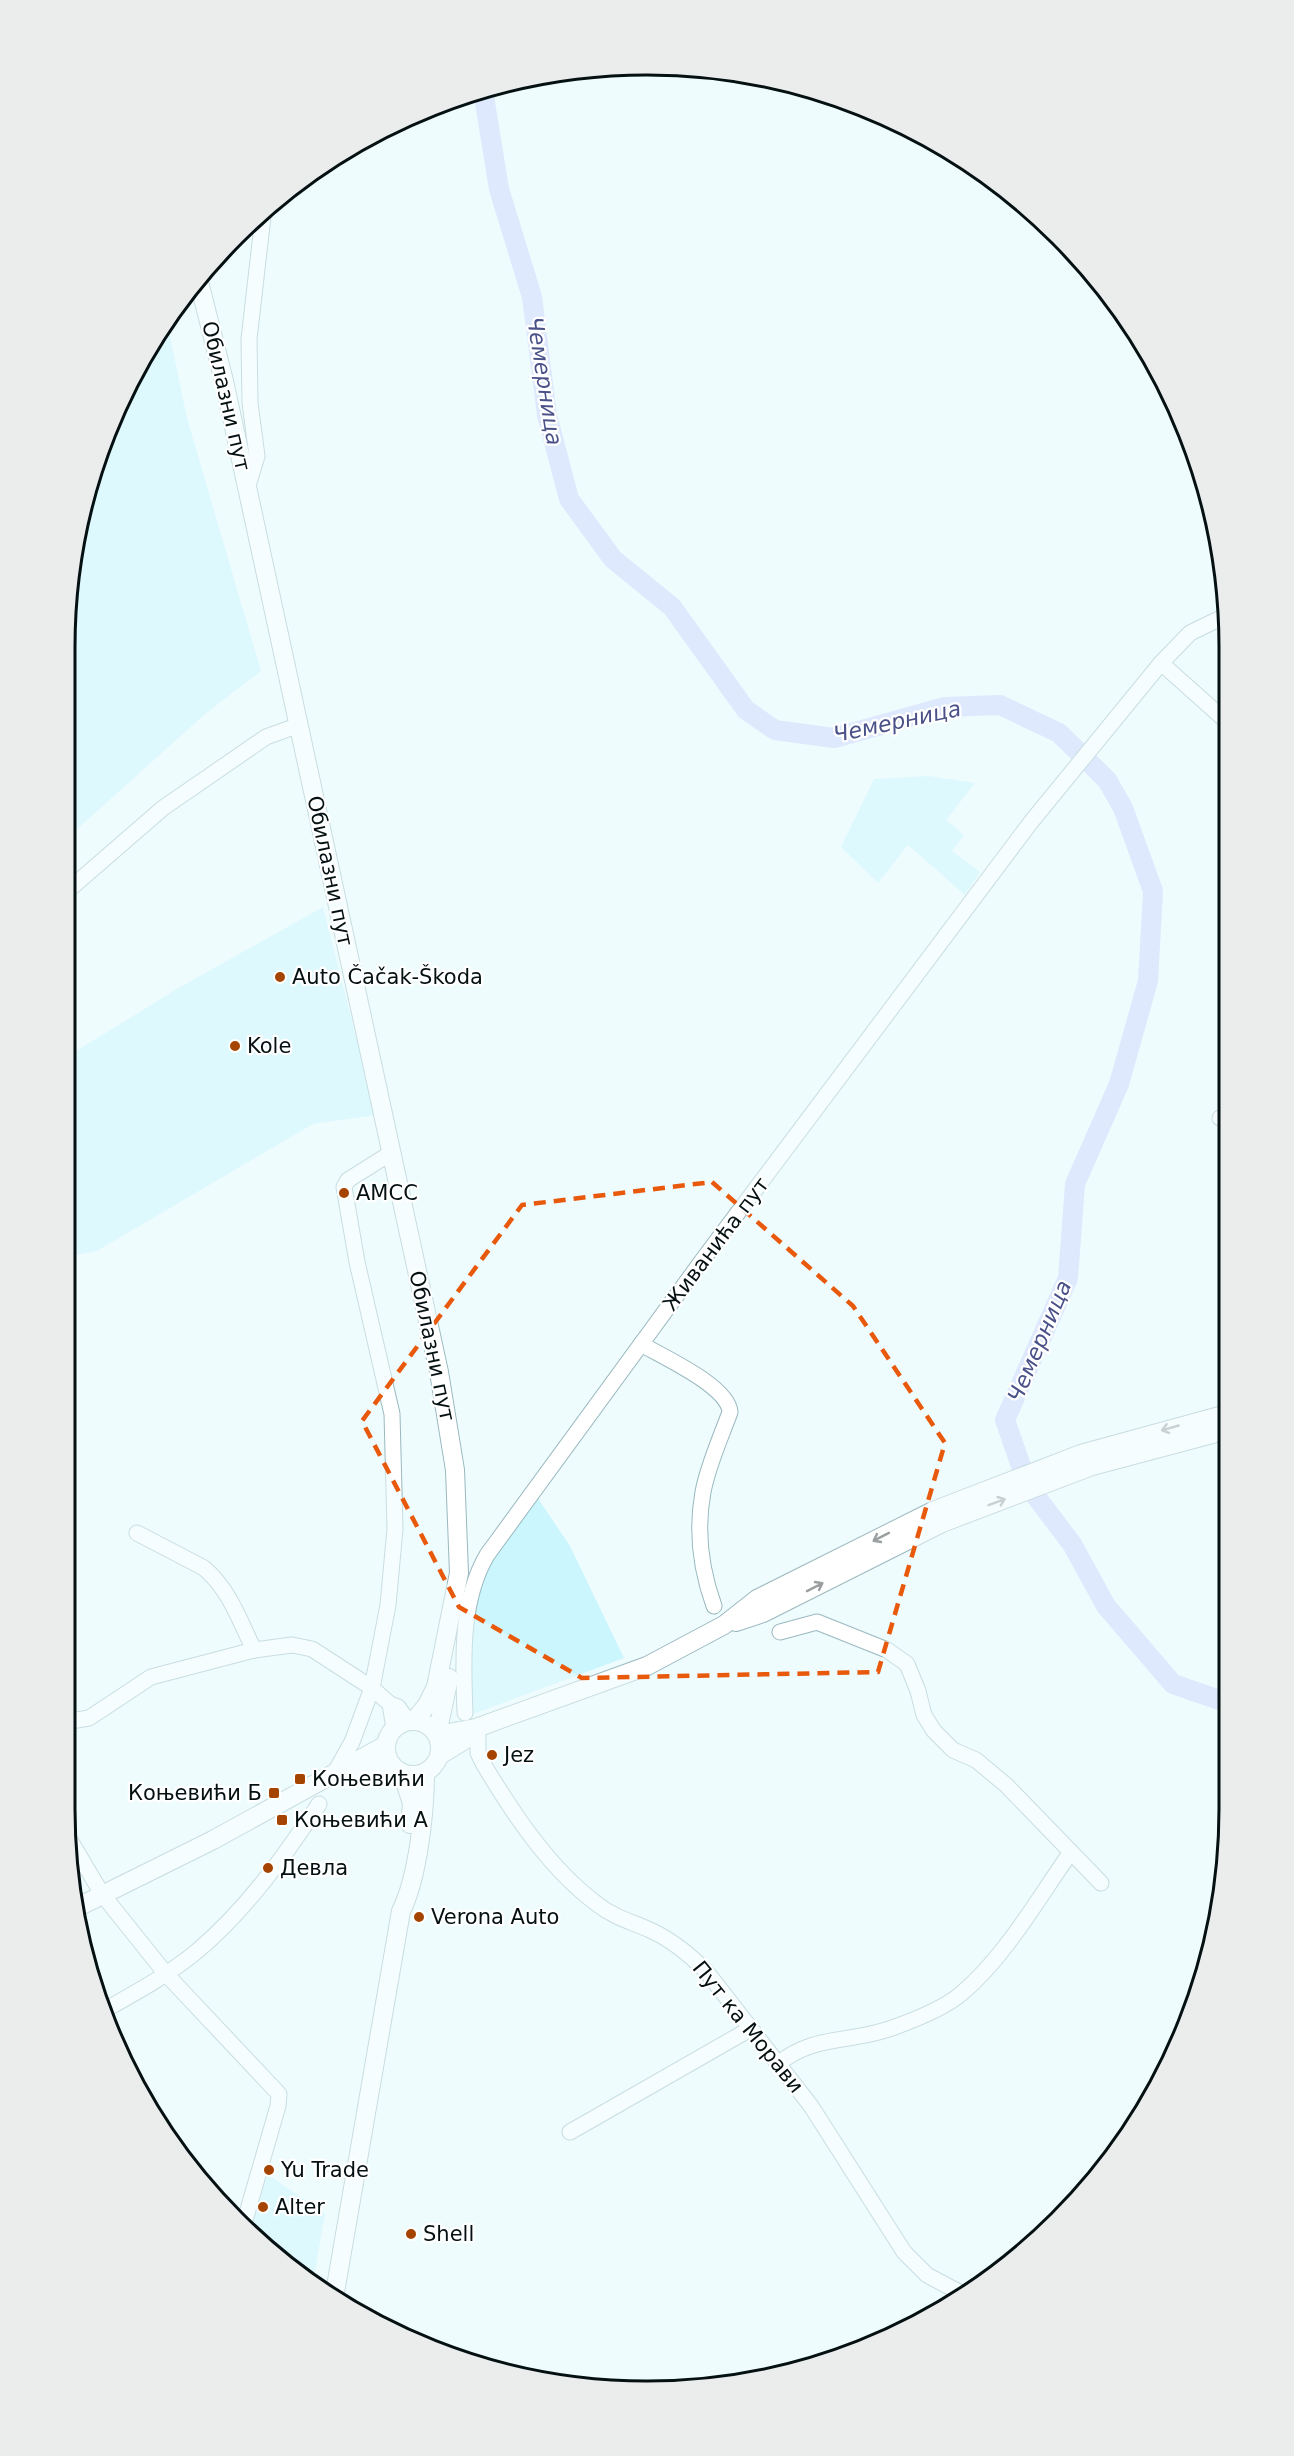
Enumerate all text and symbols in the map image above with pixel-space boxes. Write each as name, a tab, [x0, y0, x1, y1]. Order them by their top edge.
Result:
water label: Чемерница	[522, 315, 567, 447]
street label: Обилазни пут	[197, 319, 255, 473]
water label: Чемерница	[831, 696, 963, 747]
street label: Обилазни пут	[302, 794, 358, 948]
place label: Auto Čačak-Škoda	[292, 964, 483, 989]
marker: Auto Čačak-Škoda	[273, 970, 287, 984]
place label: Kole	[247, 1034, 291, 1058]
marker: Kole	[228, 1039, 242, 1053]
street label: Живанића пут	[658, 1173, 774, 1315]
place label: АМСС	[356, 1181, 418, 1205]
marker: АМСС	[337, 1186, 351, 1200]
street label: Обилазни пут	[404, 1269, 460, 1423]
water label: Чемерница	[1003, 1277, 1076, 1406]
one-way arrow	[1161, 1423, 1180, 1434]
one-way arrow	[987, 1496, 1006, 1507]
one-way arrow	[873, 1531, 891, 1543]
one-way arrow	[805, 1580, 823, 1592]
place label: Jez	[502, 1743, 534, 1767]
marker: Jez	[485, 1748, 499, 1762]
place label: Коњевићи	[312, 1767, 425, 1791]
marker: Коњевићи	[293, 1772, 307, 1786]
place label: Коњевићи Б	[128, 1781, 262, 1805]
marker: Коњевићи Б	[267, 1786, 281, 1800]
place label: Коњевићи А	[294, 1808, 429, 1832]
marker: Коњевићи А	[275, 1813, 289, 1827]
place label: Девла	[280, 1856, 348, 1880]
marker: Девла	[261, 1861, 275, 1875]
place label: Verona Auto	[431, 1905, 559, 1929]
marker: Verona Auto	[412, 1910, 426, 1924]
street label: Пут ка Морави	[688, 1956, 808, 2098]
place label: Yu Trade	[280, 2158, 369, 2182]
marker: Yu Trade	[262, 2163, 276, 2177]
place label: Alter	[275, 2195, 325, 2219]
marker: Alter	[256, 2200, 270, 2214]
place label: Shell	[423, 2222, 474, 2246]
marker: Shell	[404, 2227, 418, 2241]

